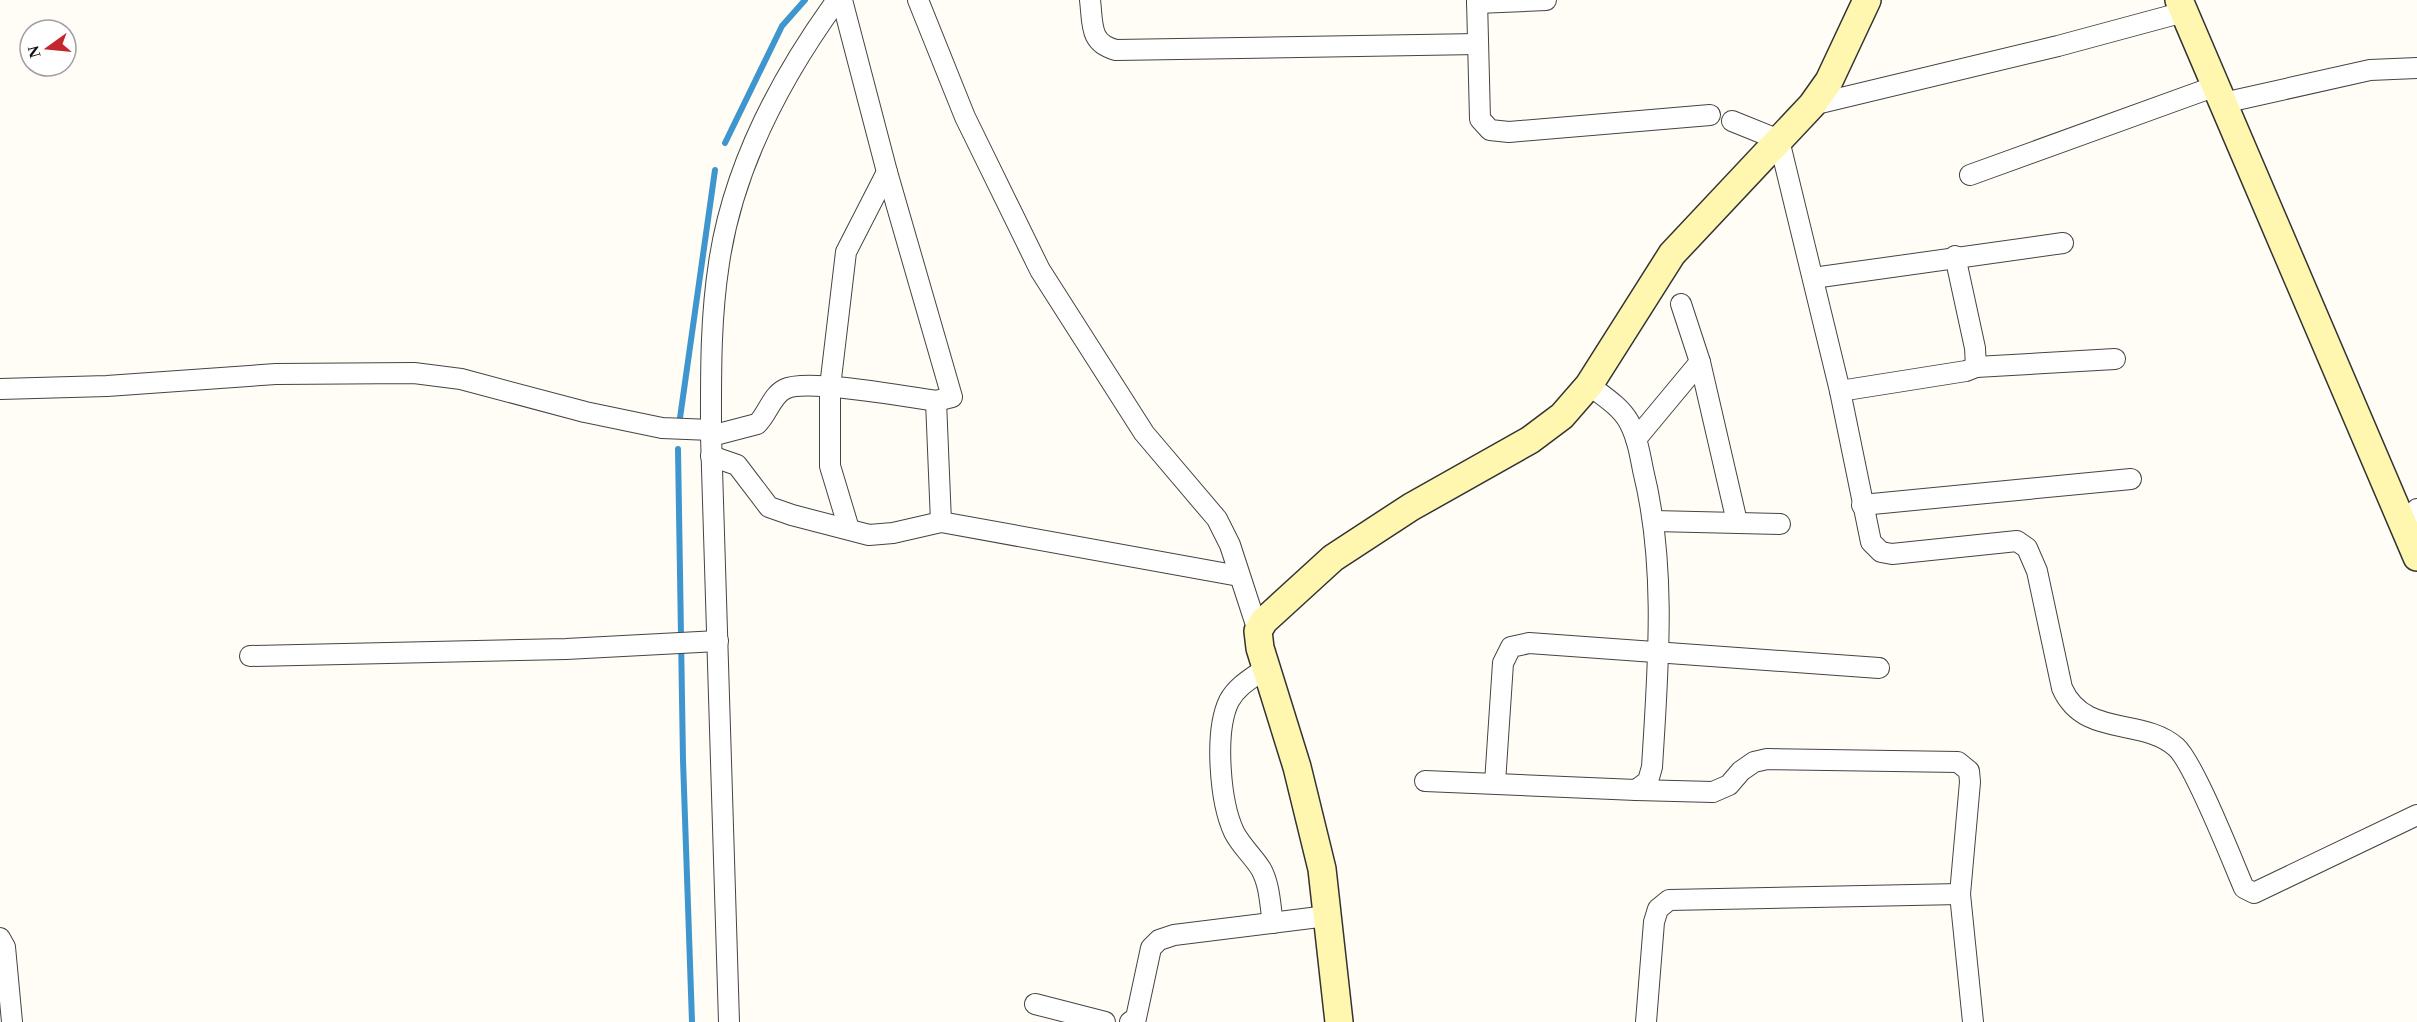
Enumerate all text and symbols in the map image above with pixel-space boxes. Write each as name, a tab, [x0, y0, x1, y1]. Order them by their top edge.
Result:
north arrow	[18, 18, 78, 78]
text: N	[24, 44, 44, 60]

